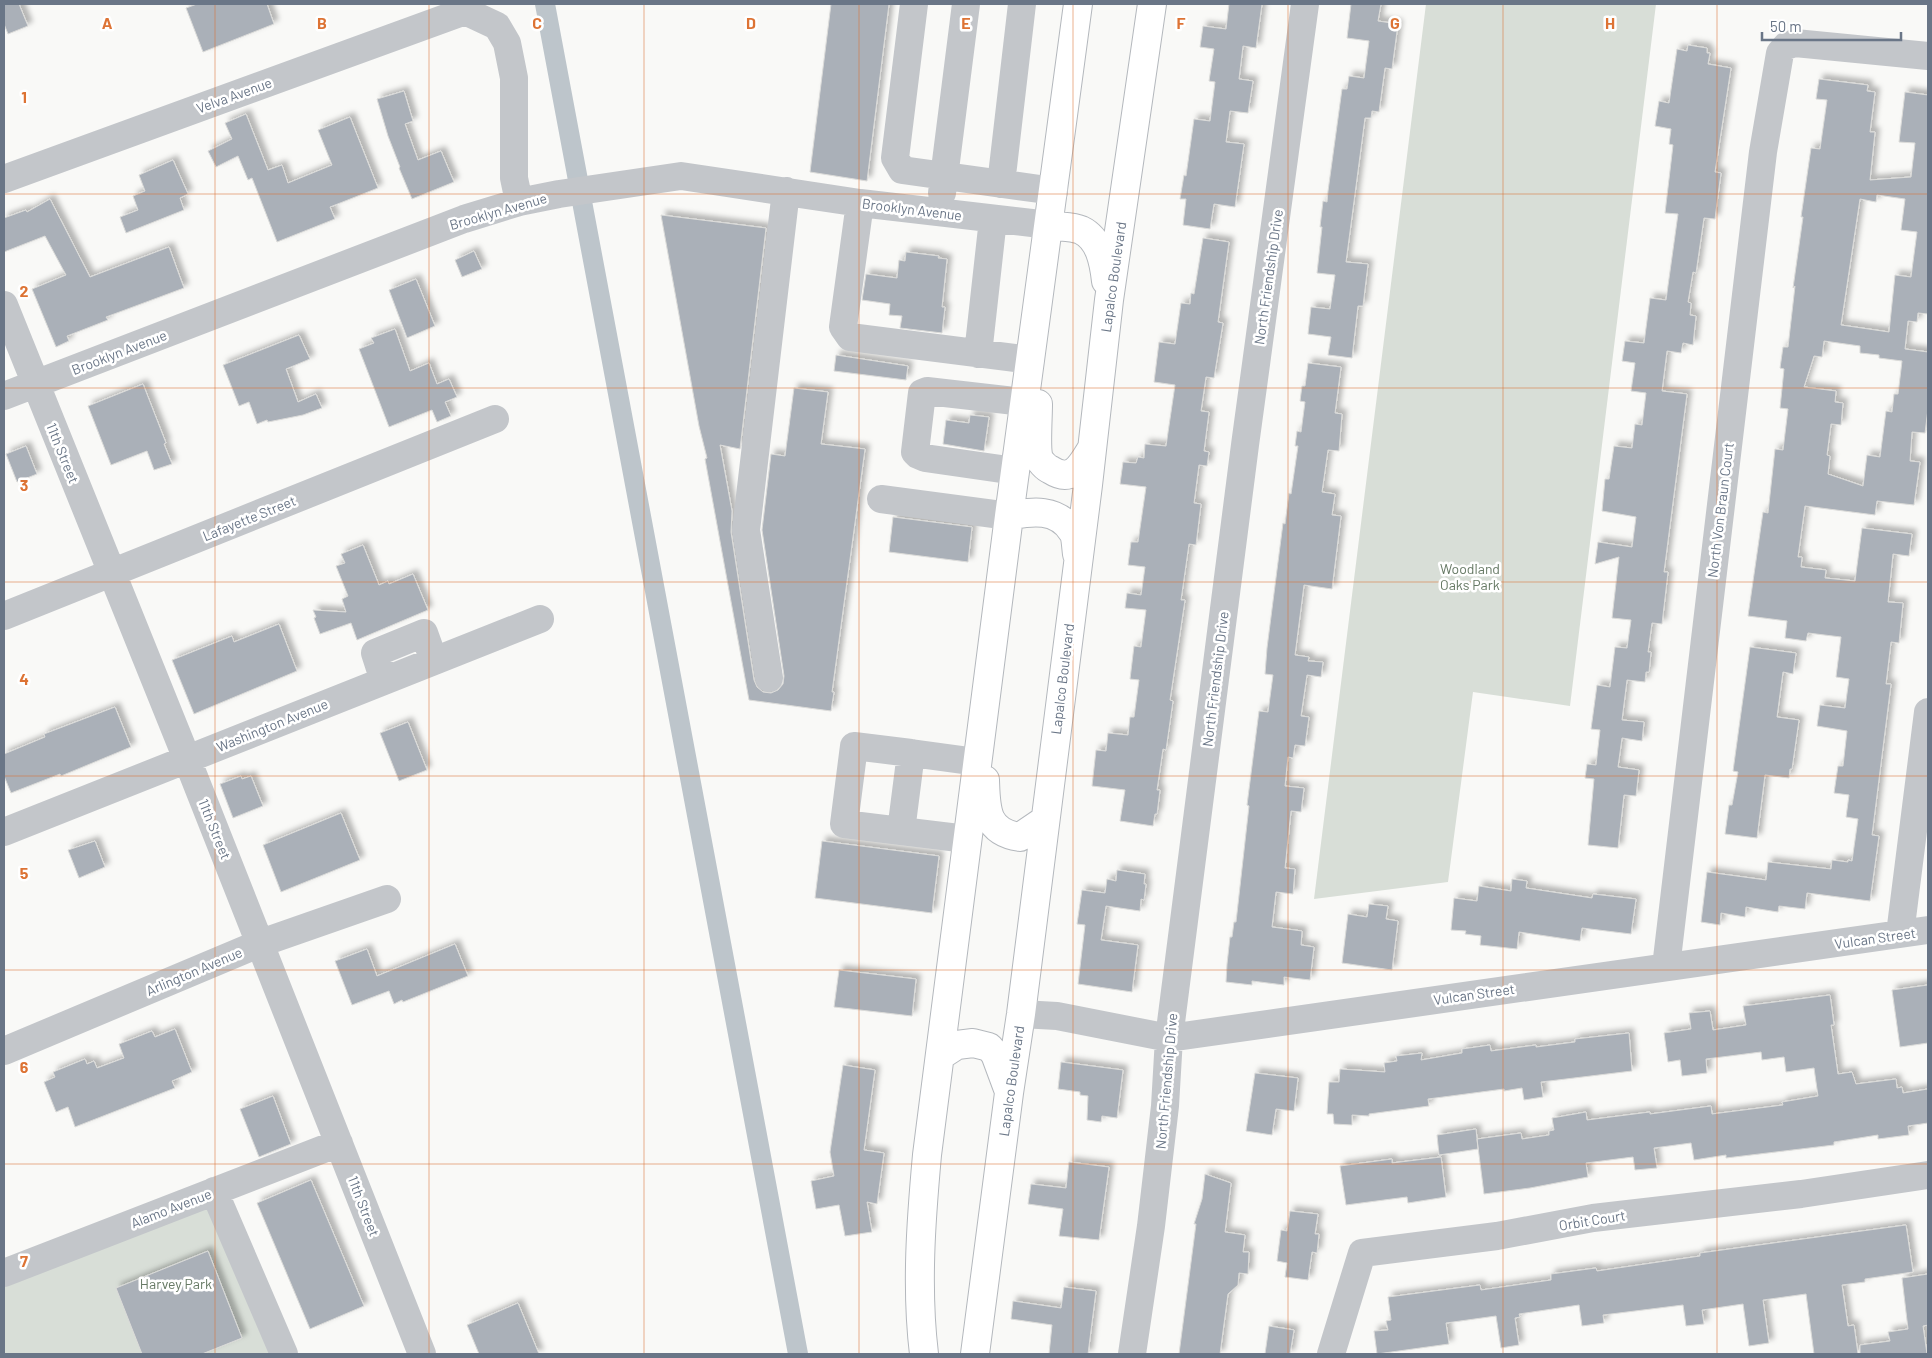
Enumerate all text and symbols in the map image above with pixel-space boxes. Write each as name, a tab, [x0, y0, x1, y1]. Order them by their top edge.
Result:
scale bar	[1762, 10, 1901, 42]
text: A	[102, 13, 113, 32]
text: B	[317, 13, 327, 32]
text: C	[532, 13, 542, 32]
text: D	[746, 13, 756, 32]
text: E	[961, 13, 971, 32]
text: F	[1177, 13, 1186, 32]
text: G	[1390, 13, 1400, 32]
text: H	[1605, 13, 1615, 32]
text: 50 m	[1770, 17, 1802, 35]
street label: Velva Avenue	[194, 73, 274, 117]
text: 1	[21, 87, 27, 106]
street label: Brooklyn Avenue	[447, 189, 549, 233]
street label: Brooklyn Avenue	[861, 194, 963, 224]
street label: North Friendship Drive	[1250, 208, 1286, 346]
street label: Lapalco Boulevard	[1097, 221, 1129, 333]
text: 2	[20, 281, 29, 300]
street label: Brooklyn Avenue	[69, 326, 169, 378]
street label: 11th Street	[43, 420, 83, 486]
street label: North Von Braun Court	[1703, 441, 1737, 579]
text: 3	[20, 475, 28, 494]
street label: Lafayette Street	[200, 492, 298, 544]
park label: Woodland Oaks Park	[1440, 560, 1500, 593]
street label: North Friendship Drive	[1198, 610, 1232, 748]
street label: Lapalco Boulevard	[1047, 623, 1077, 735]
text: 4	[19, 669, 29, 688]
street label: Washington Avenue	[214, 695, 330, 755]
street label: 11th Street	[195, 796, 235, 862]
text: 5	[20, 863, 29, 882]
street label: Vulcan Street	[1833, 924, 1917, 952]
street label: Arlington Avenue	[143, 943, 245, 999]
street label: Vulcan Street	[1432, 980, 1516, 1008]
street label: North Friendship Drive	[1152, 1012, 1180, 1150]
street label: Lapalco Boulevard	[995, 1025, 1027, 1137]
text: 6	[20, 1057, 29, 1076]
street label: 11th Street	[345, 1173, 383, 1239]
street label: Alamo Avenue	[128, 1185, 214, 1231]
street label: Orbit Court	[1558, 1206, 1626, 1234]
text: 7	[20, 1251, 28, 1270]
park label: Harvey Park	[140, 1275, 212, 1292]

